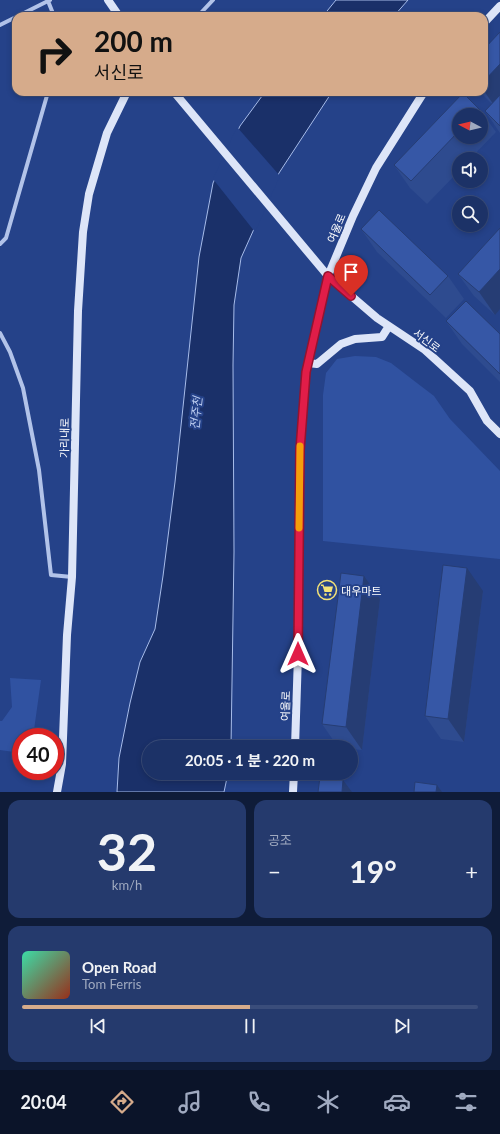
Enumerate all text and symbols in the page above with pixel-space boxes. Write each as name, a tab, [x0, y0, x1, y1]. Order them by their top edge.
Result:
text: 200 m	[94, 24, 173, 58]
icon: right	[28, 28, 80, 80]
text: 서신로	[94, 61, 144, 83]
north arrow	[452, 108, 488, 144]
map controls	[452, 108, 488, 232]
button: sound	[452, 152, 488, 188]
button: search	[452, 196, 488, 232]
street label: 여울로	[324, 211, 348, 245]
pin	[334, 255, 368, 296]
icon: arrive	[340, 261, 362, 283]
street label: 서신로	[411, 326, 443, 354]
water label: 전주천	[187, 394, 205, 430]
street label: 가리내로	[57, 418, 71, 458]
supermarket icon: 대우마트	[316, 579, 338, 601]
place label: 대우마트	[341, 584, 381, 597]
position arrow	[277, 633, 319, 675]
street label: 여울로	[278, 691, 292, 721]
speed limit sign: 40	[12, 728, 64, 780]
text: 20:05 · 1 분 · 220 m	[185, 751, 315, 769]
text: 32	[97, 820, 157, 882]
text: 공조	[268, 832, 292, 848]
text: 19°	[349, 853, 397, 889]
text: −	[268, 858, 281, 885]
text: +	[465, 858, 478, 885]
text: km/h	[112, 877, 142, 893]
text: Open Road	[82, 958, 157, 976]
text: Tom Ferris	[82, 976, 141, 992]
icon: previous	[87, 1015, 109, 1037]
icon: pause	[239, 1015, 261, 1037]
icon: next	[391, 1015, 413, 1037]
icon: directions	[108, 1088, 136, 1116]
icon: music	[176, 1088, 204, 1116]
icon: phone	[245, 1088, 273, 1116]
icon: climate	[314, 1088, 342, 1116]
icon: car	[383, 1088, 411, 1116]
icon: filters	[452, 1088, 480, 1116]
text: 20:04	[20, 1091, 67, 1113]

